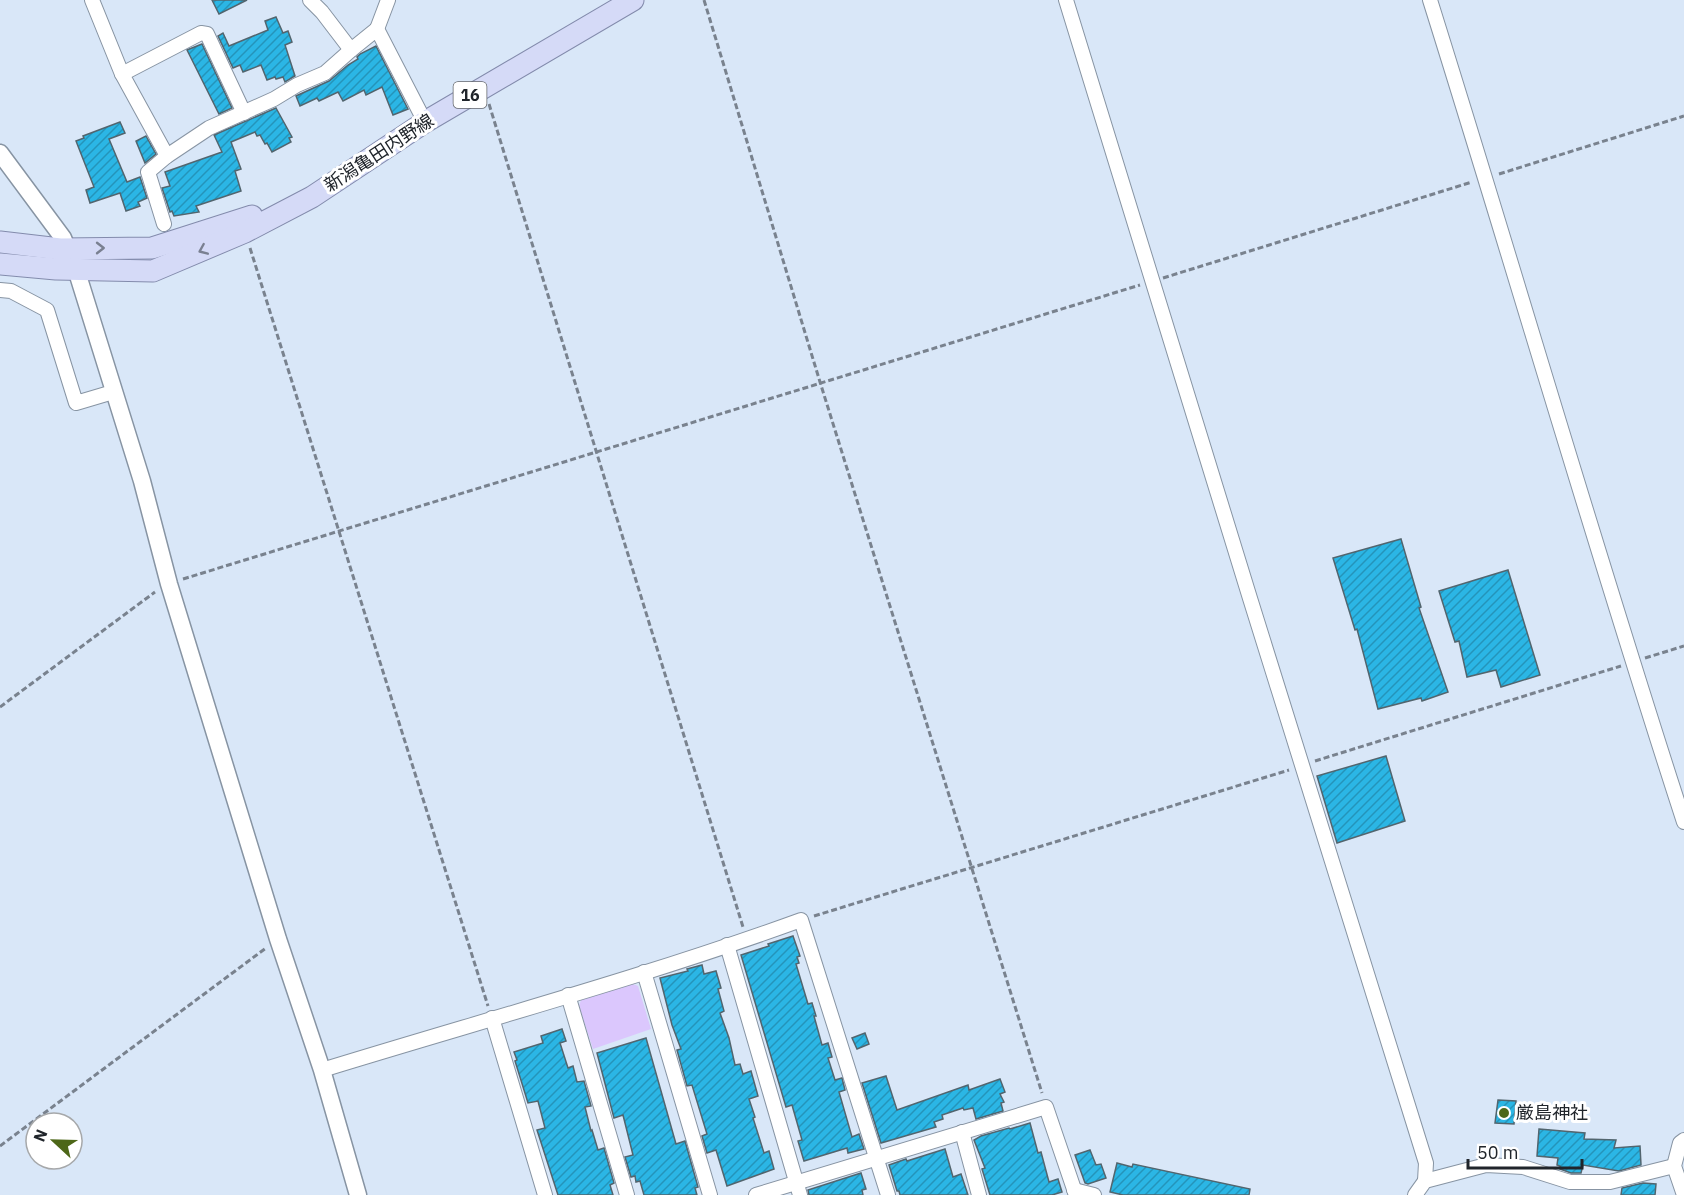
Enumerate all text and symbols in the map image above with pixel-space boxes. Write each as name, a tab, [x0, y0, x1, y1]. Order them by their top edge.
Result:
road number: 16	[454, 82, 486, 108]
street label: 新潟亀田内野線	[320, 109, 438, 197]
one-way arrow	[96, 242, 105, 254]
one-way arrow	[198, 243, 209, 255]
place label: 厳島神社	[1516, 1101, 1588, 1124]
marker: 厳島神社	[1497, 1106, 1511, 1120]
north arrow	[24, 1111, 84, 1171]
text: N	[29, 1126, 52, 1145]
scale bar	[1468, 1132, 1582, 1170]
text: 50 m	[1477, 1141, 1519, 1164]

